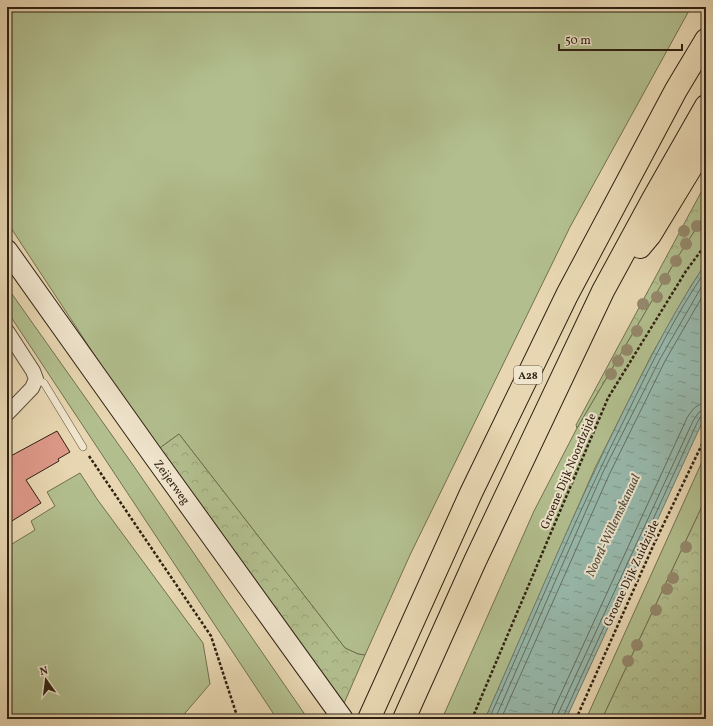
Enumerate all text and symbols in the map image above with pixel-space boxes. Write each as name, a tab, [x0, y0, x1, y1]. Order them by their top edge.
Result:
scale bar	[559, 26, 682, 52]
text: 50 m	[565, 33, 591, 49]
road number: A28	[514, 366, 542, 384]
street label: Groene Dijk Noordzijde	[537, 411, 601, 532]
street label: Zeijerweg	[149, 457, 193, 508]
water label: Noord-Willemskanaal	[582, 471, 646, 580]
street label: Groene Dijk Zuidzijde	[600, 517, 664, 629]
north arrow	[26, 660, 66, 700]
text: N	[38, 664, 50, 680]

